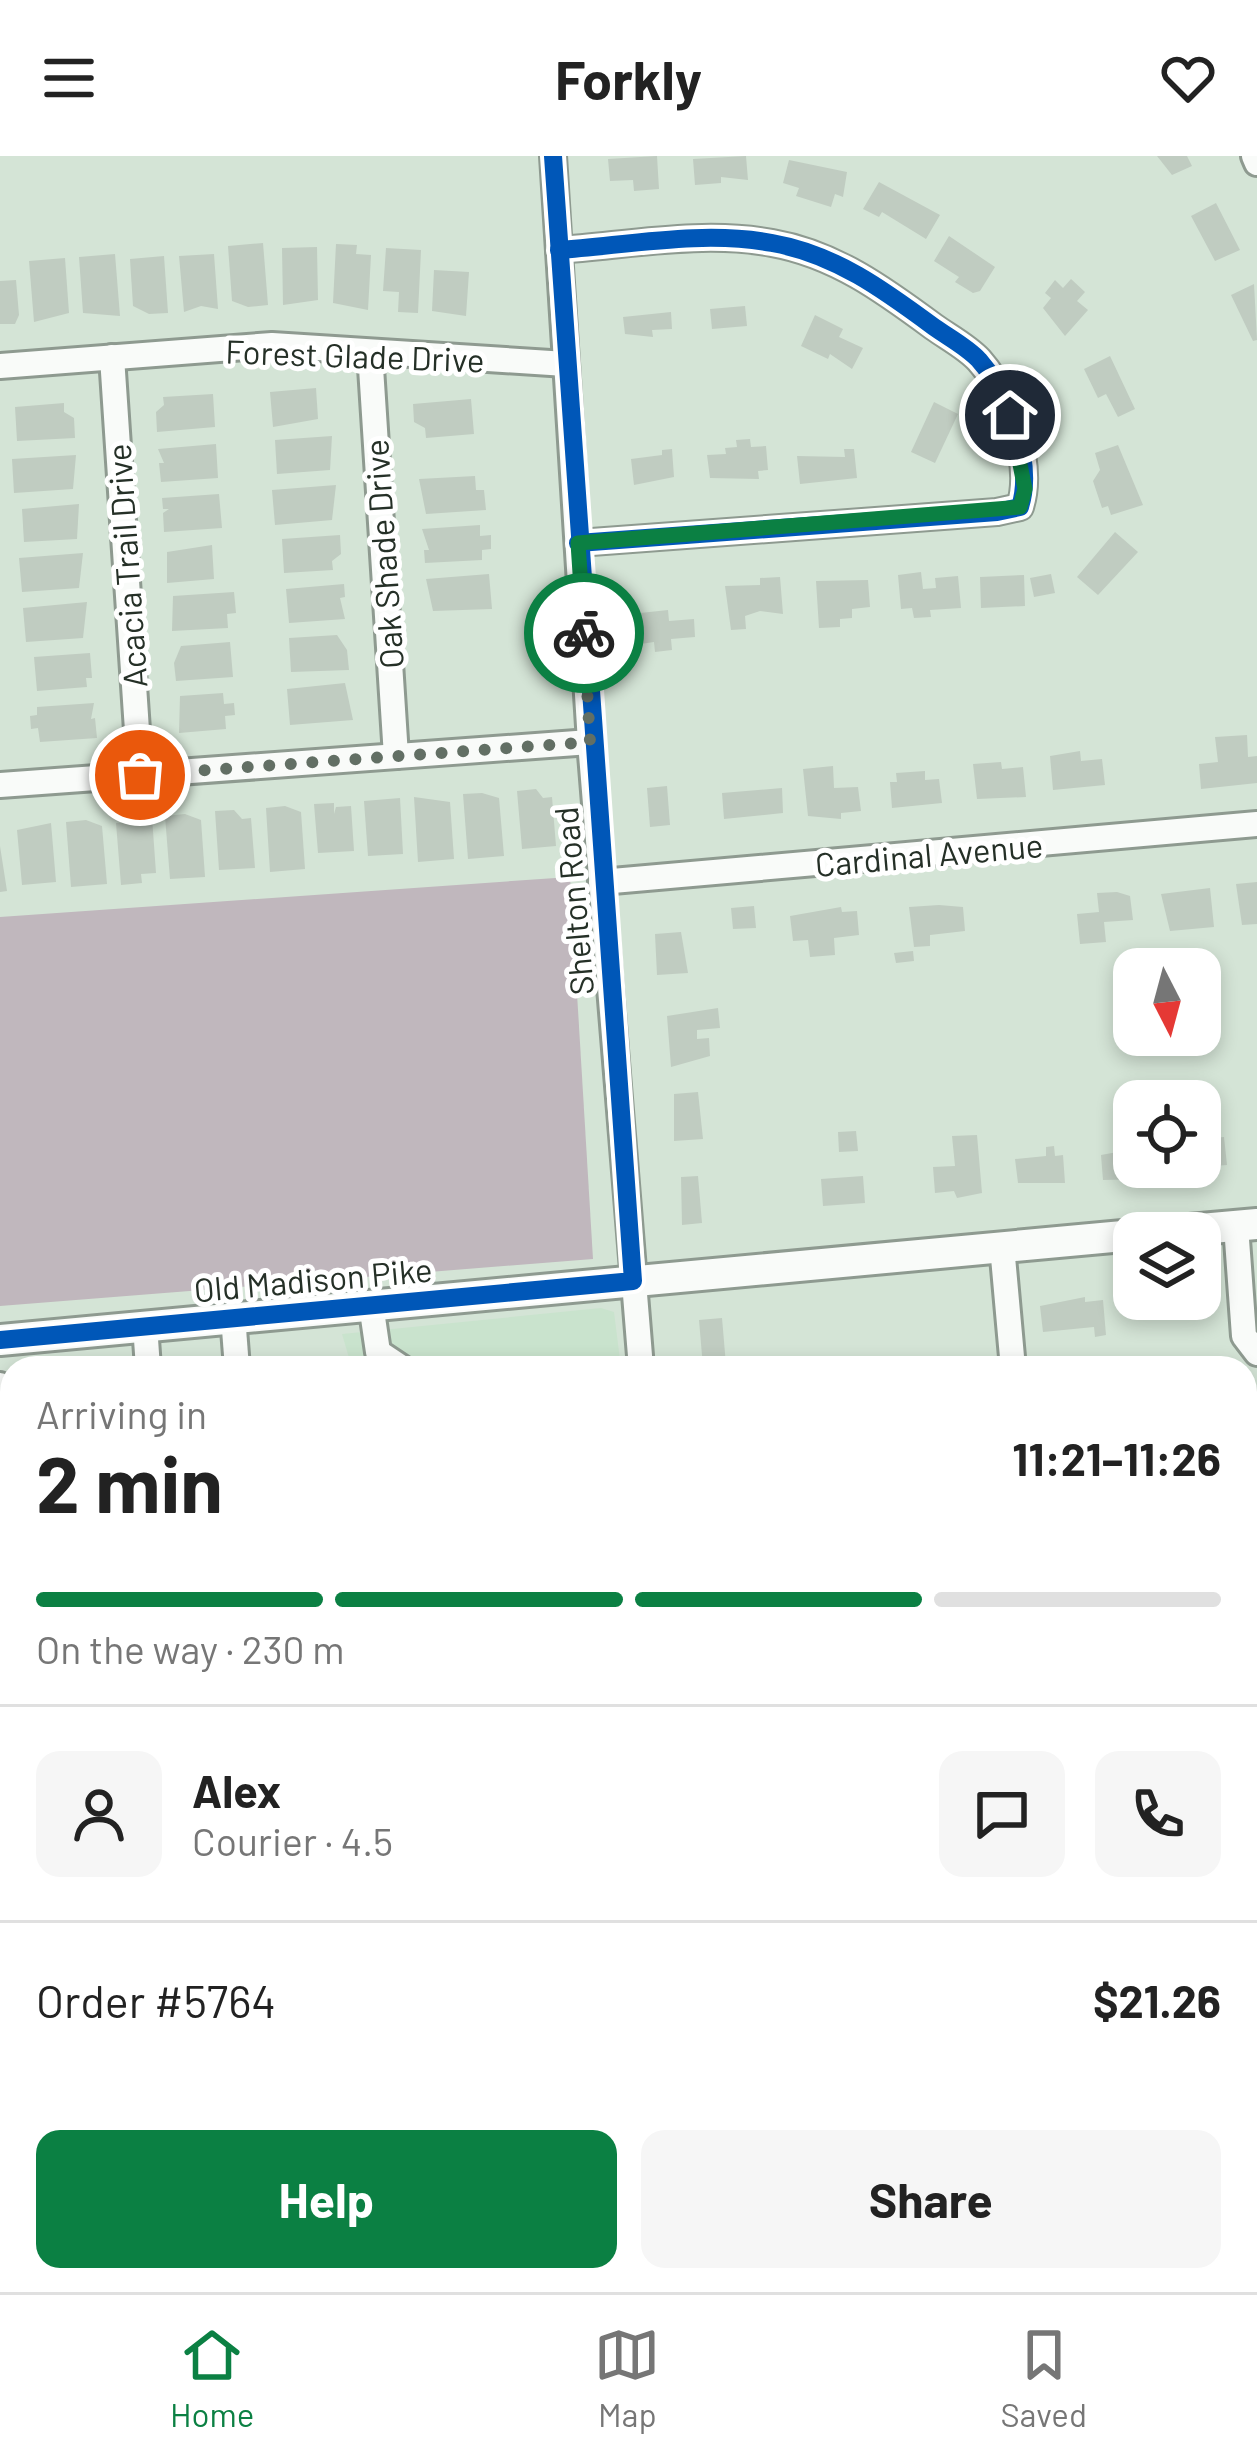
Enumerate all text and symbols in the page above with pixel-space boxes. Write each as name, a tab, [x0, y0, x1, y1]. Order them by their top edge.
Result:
icon: menu	[36, 45, 102, 111]
icon: heart	[1155, 45, 1221, 111]
text: Forkly	[555, 46, 702, 111]
street label: Forest Glade Drive	[225, 330, 485, 380]
pin	[959, 364, 1061, 466]
icon: home	[977, 382, 1043, 448]
street label: Oak Shade Drive	[355, 438, 411, 670]
street label: Acacia Trail Drive	[98, 443, 154, 689]
courier	[524, 573, 644, 693]
icon: bike	[551, 600, 617, 666]
pin	[89, 724, 191, 826]
icon: bag	[107, 742, 173, 808]
street label: Shelton Road	[545, 805, 601, 997]
street label: Cardinal Avenue	[813, 824, 1045, 884]
north arrow	[1113, 948, 1221, 1056]
map controls	[1113, 948, 1221, 1320]
button: locate	[1113, 1080, 1221, 1188]
button: layers	[1113, 1212, 1221, 1320]
street label: Old Madison Pike	[192, 1249, 434, 1309]
text: Arriving in	[36, 1390, 207, 1437]
text: 11:21–11:26	[1012, 1431, 1221, 1485]
text: 2 min	[36, 1435, 223, 1529]
text: On the way · 230 m	[36, 1625, 345, 1672]
button: person	[36, 1751, 162, 1877]
button: chat	[939, 1751, 1065, 1877]
button: phone	[1095, 1751, 1221, 1877]
text: Alex	[192, 1763, 281, 1817]
text: Courier · 4.5	[192, 1817, 393, 1864]
text: Order #5764	[36, 1973, 276, 2027]
text: $21.26	[1093, 1973, 1221, 2027]
button: Help	[36, 2130, 617, 2268]
button: Share	[641, 2130, 1221, 2268]
tab: Home	[170, 2322, 254, 2434]
tab: Map	[594, 2322, 660, 2434]
tab: Saved	[1000, 2322, 1087, 2434]

